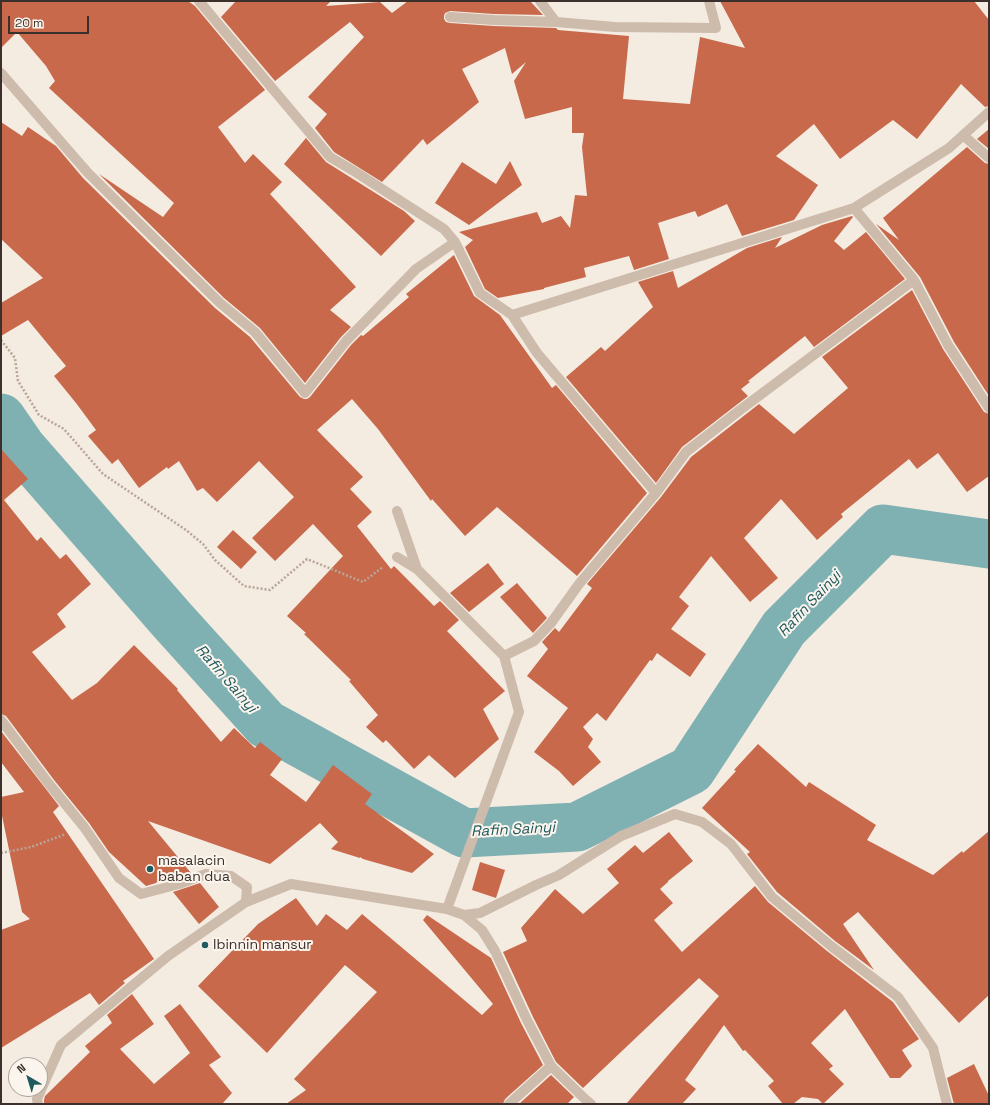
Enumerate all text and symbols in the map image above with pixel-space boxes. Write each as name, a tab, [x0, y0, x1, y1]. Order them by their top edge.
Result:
scale bar	[10, 8, 91, 34]
text: 20 m	[15, 15, 43, 31]
water label: Rafin Sainyi	[775, 567, 845, 641]
water label: Rafin Sainyi	[192, 641, 260, 717]
water label: Rafin Sainyi	[471, 819, 555, 841]
place label: masalacin baban dua	[158, 853, 230, 886]
marker: masalacin baban dua	[145, 864, 155, 874]
place label: Ibinnin mansur	[213, 937, 312, 953]
marker: Ibinnin mansur	[200, 940, 210, 950]
north arrow	[8, 1057, 48, 1097]
text: N	[14, 1061, 28, 1076]

